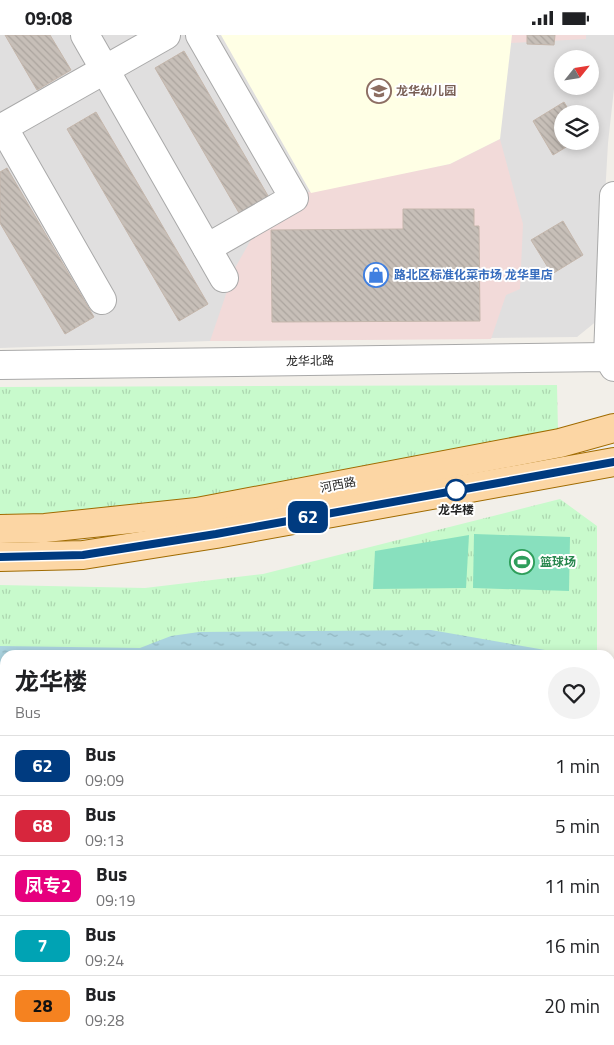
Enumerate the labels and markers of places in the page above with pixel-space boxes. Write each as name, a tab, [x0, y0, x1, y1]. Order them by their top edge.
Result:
school or university icon: 龙华幼儿园	[366, 78, 392, 104]
place label: 龙华幼儿园	[396, 81, 456, 100]
shop icon: 路北区标准化菜市场 龙华里店	[363, 262, 389, 288]
place label: 路北区标准化菜市场 龙华里店	[394, 265, 553, 284]
marker: 龙华楼	[445, 479, 467, 501]
place label: 龙华楼	[438, 500, 474, 519]
sports icon: 篮球场	[509, 549, 535, 575]
place label: 篮球场	[540, 552, 576, 571]

